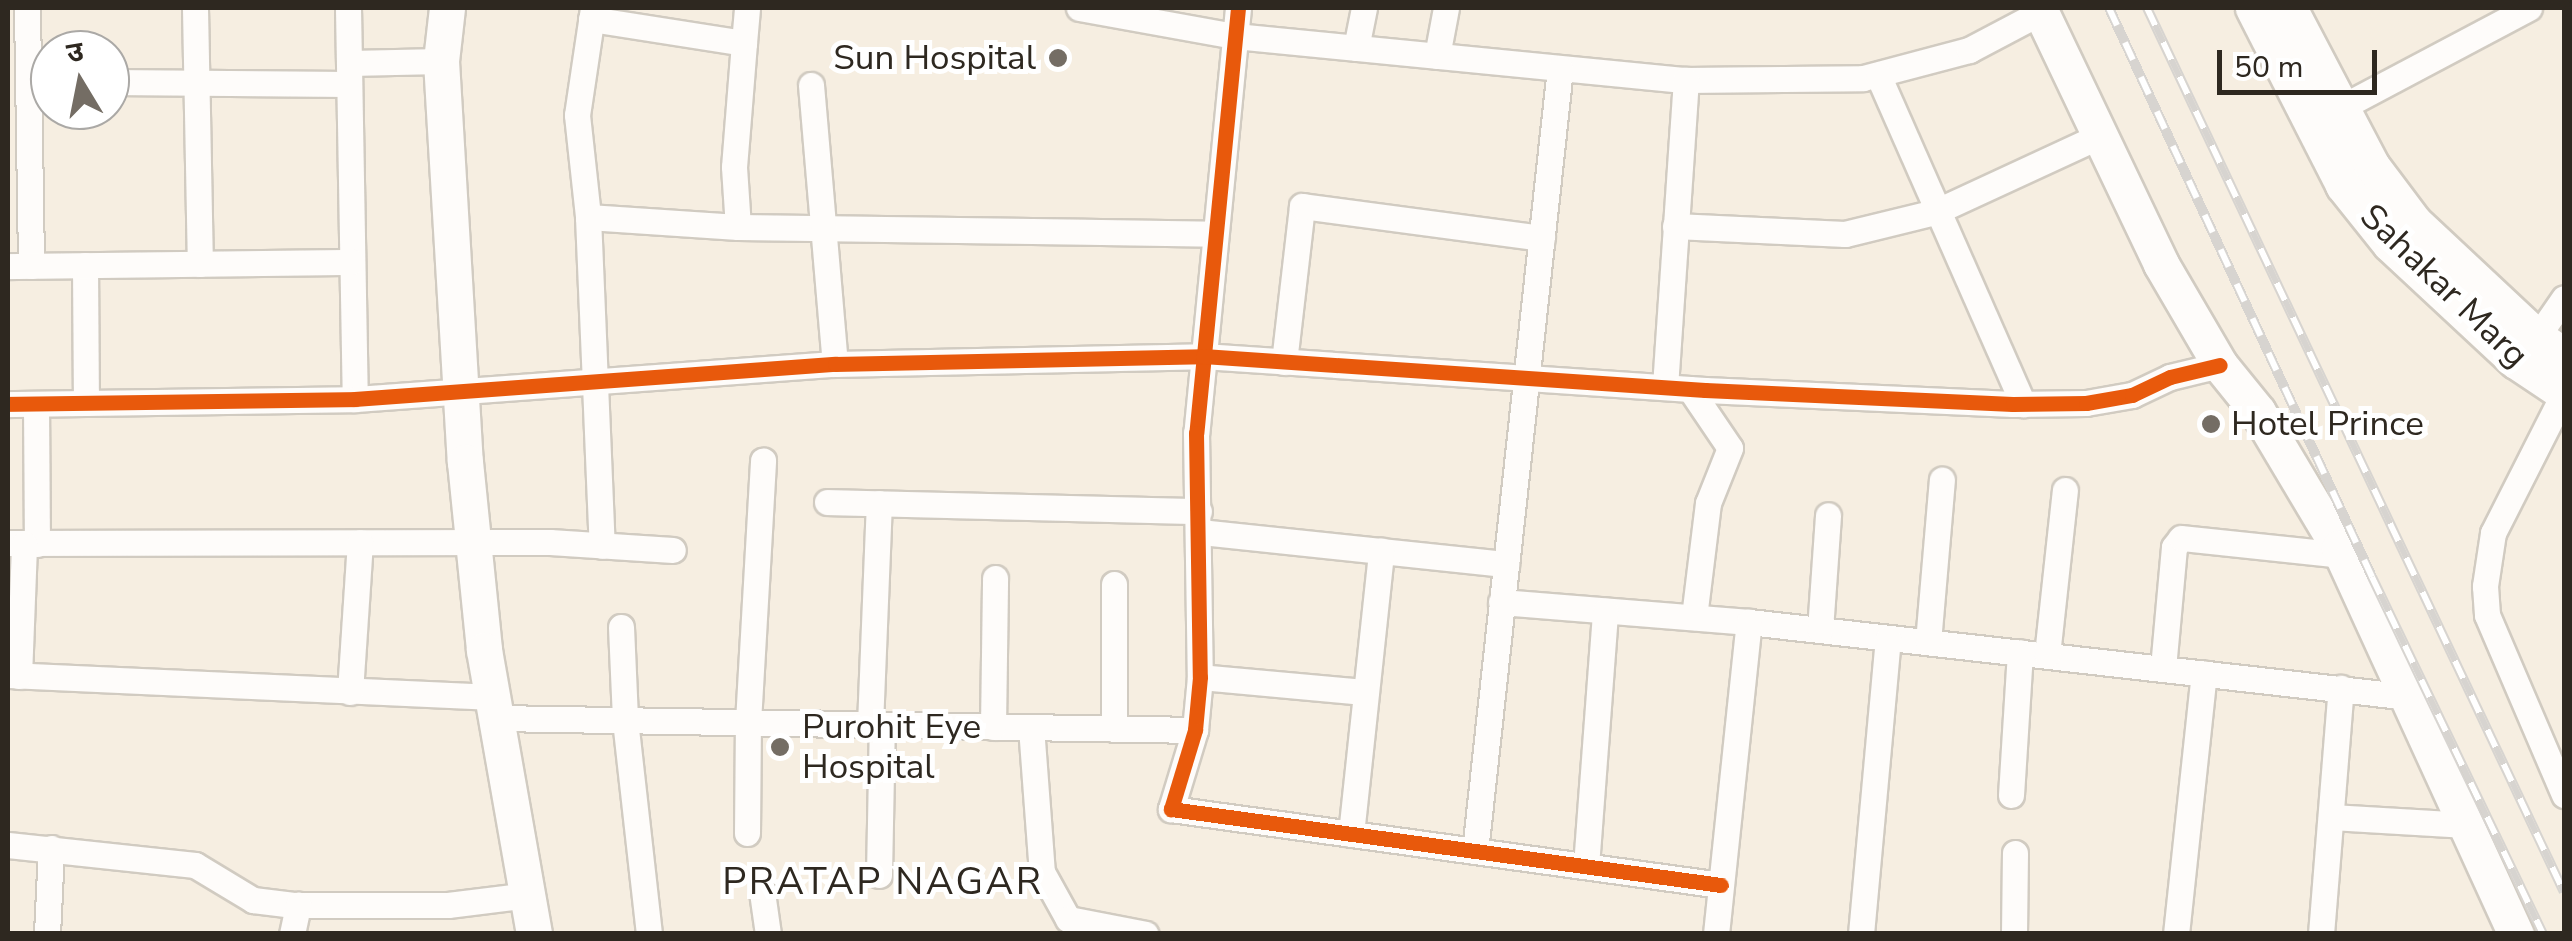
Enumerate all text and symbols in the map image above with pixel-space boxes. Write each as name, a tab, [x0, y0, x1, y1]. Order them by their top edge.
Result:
north arrow	[30, 30, 130, 130]
scale bar	[2222, 30, 2382, 92]
text: उ	[64, 32, 87, 73]
place label: Sun Hospital	[833, 37, 1036, 79]
marker: Sun Hospital	[1045, 45, 1071, 71]
text: 50 m	[2234, 47, 2303, 88]
street label: Sahakar Marg	[2351, 195, 2537, 377]
place label: Hotel Prince	[2231, 403, 2424, 445]
marker: Hotel Prince	[2200, 413, 2222, 435]
place label: Purohit Eye Hospital	[802, 706, 981, 788]
marker: Purohit Eye Hospital	[767, 734, 793, 760]
district label: PRATAP NAGAR	[722, 859, 1044, 905]

